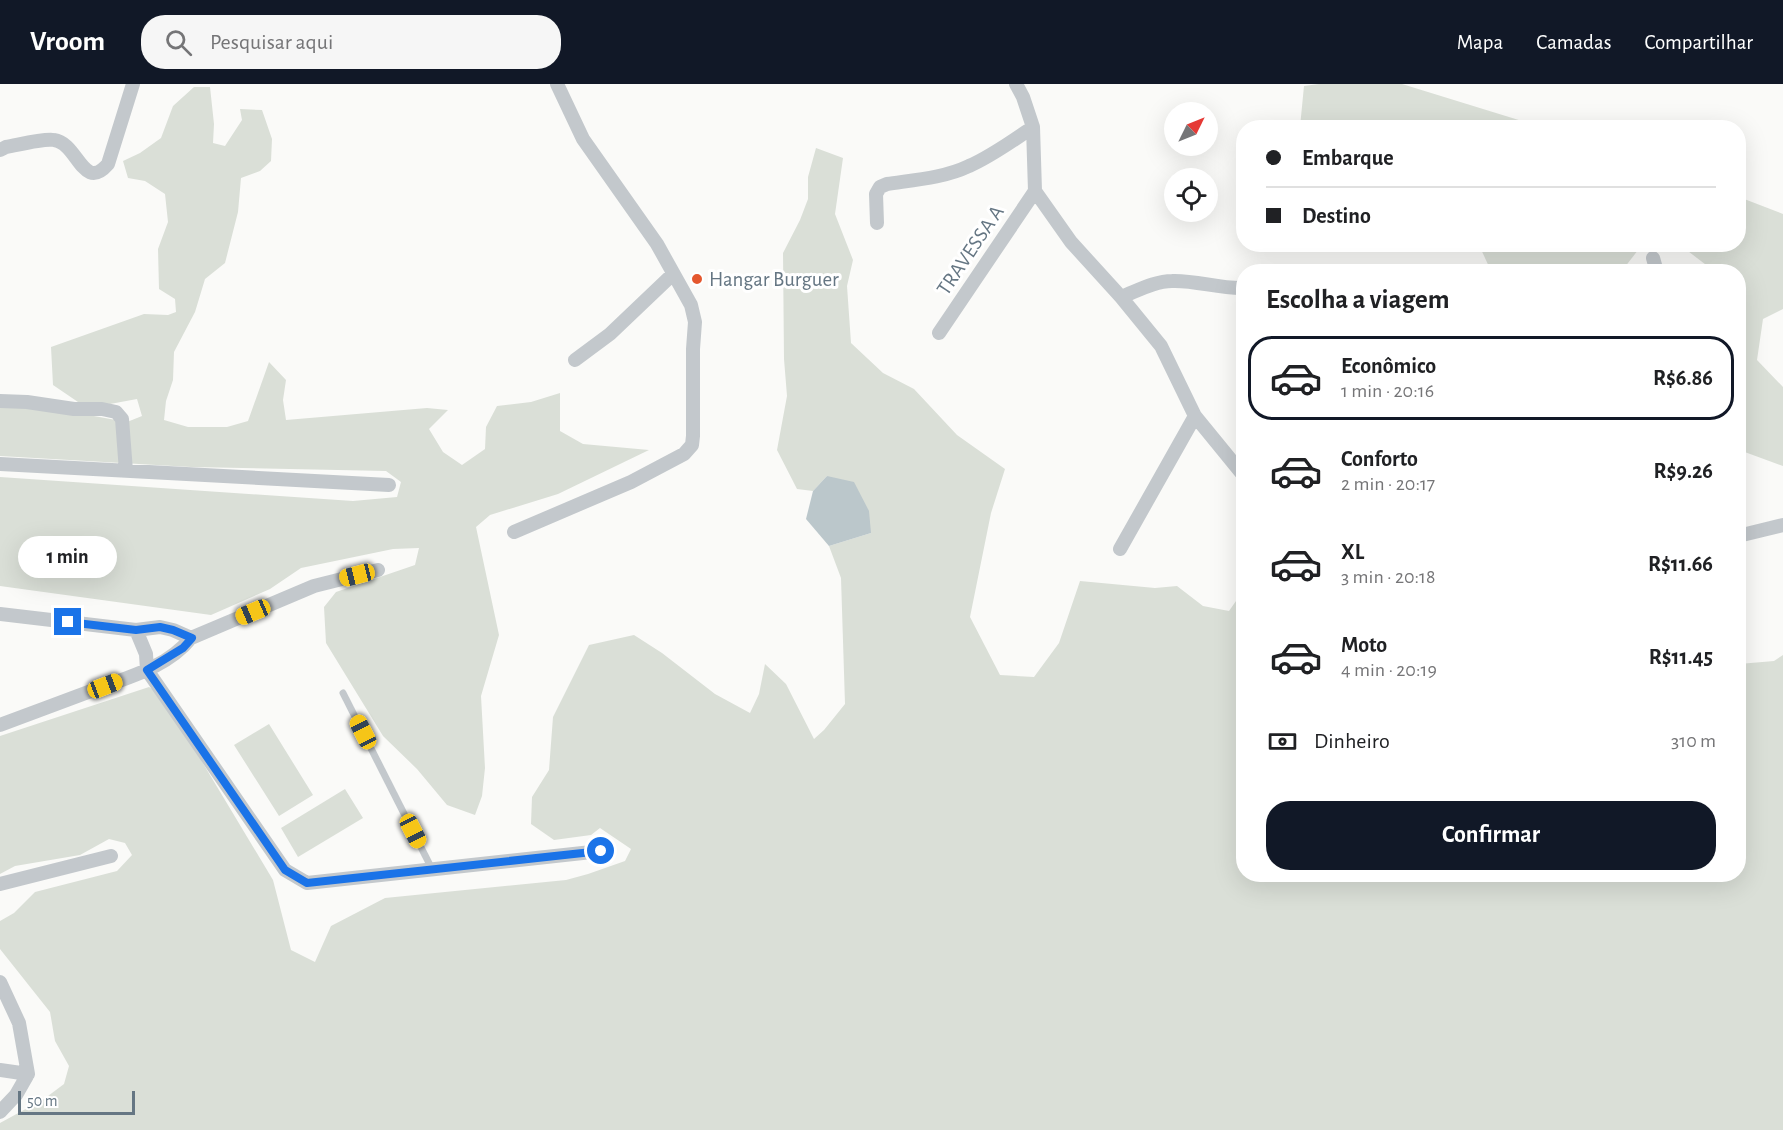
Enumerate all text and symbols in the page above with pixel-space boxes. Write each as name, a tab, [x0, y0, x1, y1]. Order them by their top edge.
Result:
search box	[141, 15, 561, 69]
icon: search	[162, 26, 195, 59]
text: Vroom	[30, 28, 105, 56]
text: Pesquisar aqui	[210, 31, 333, 53]
text: Mapa	[1457, 32, 1503, 53]
text: Camadas	[1536, 32, 1611, 53]
text: Compartilhar	[1644, 32, 1753, 53]
north arrow	[1164, 102, 1218, 156]
map controls	[1164, 102, 1218, 222]
text: Embarque	[1302, 147, 1394, 169]
button: locate	[1164, 168, 1218, 222]
street label: TRAVESSA A	[933, 202, 1008, 299]
text: Destino	[1302, 205, 1371, 227]
place label: Hangar Burguer	[709, 269, 839, 290]
marker: Hangar Burguer	[690, 272, 704, 286]
text: Escolha a viagem	[1266, 286, 1449, 313]
icon: car	[1269, 351, 1323, 405]
text: Econômico	[1341, 355, 1436, 377]
text: R$6.86	[1653, 367, 1713, 389]
text: 1 min · 20:16	[1341, 381, 1434, 401]
icon: car	[1269, 444, 1323, 498]
text: Conforto	[1341, 448, 1418, 470]
text: R$9.26	[1653, 460, 1713, 482]
text: 2 min · 20:17	[1341, 474, 1435, 494]
callout: 1 min	[19, 535, 118, 577]
icon: car	[1269, 537, 1323, 591]
text: XL	[1341, 541, 1364, 563]
text: 1 min	[46, 547, 89, 567]
text: R$11.66	[1648, 553, 1713, 575]
car	[337, 562, 377, 588]
text: 3 min · 20:18	[1341, 567, 1435, 587]
car	[233, 597, 273, 627]
route end	[54, 608, 81, 635]
icon: car	[1269, 630, 1323, 684]
text: Moto	[1341, 634, 1387, 656]
text: R$11.45	[1649, 646, 1713, 668]
text: 4 min · 20:19	[1341, 660, 1437, 680]
car	[85, 671, 125, 701]
car	[347, 712, 379, 752]
icon: cash	[1266, 725, 1299, 758]
text: Dinheiro	[1314, 730, 1390, 752]
text: 310 m	[1671, 731, 1716, 751]
button: Confirmar	[1266, 801, 1716, 870]
car	[397, 811, 429, 851]
route start	[587, 837, 614, 864]
scale bar	[18, 1088, 135, 1116]
text: 50 m	[27, 1093, 58, 1109]

